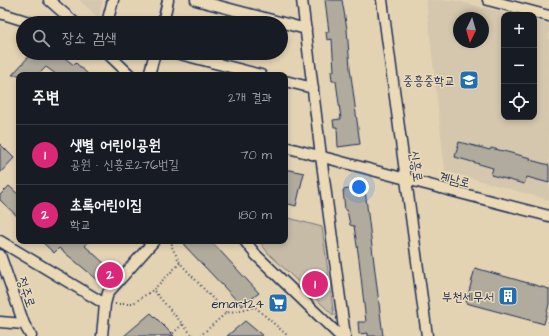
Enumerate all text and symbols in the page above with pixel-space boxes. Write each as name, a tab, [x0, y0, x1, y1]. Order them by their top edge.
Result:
north arrow	[453, 12, 489, 48]
map controls	[501, 12, 537, 120]
button: +	[501, 12, 537, 48]
search box	[16, 16, 288, 60]
icon: search	[30, 27, 52, 49]
text: 장소 검색	[62, 28, 116, 49]
button: −	[501, 48, 537, 84]
school or university icon: 중흥중학교	[458, 69, 480, 91]
place label: 중흥중학교	[403, 72, 455, 90]
button: locate	[501, 84, 537, 120]
text: 주변	[32, 86, 59, 110]
text: 2개 결과	[228, 89, 272, 107]
text: 샛별 어린이공원	[70, 135, 161, 156]
text: 1	[44, 146, 46, 164]
text: 70 m	[240, 146, 272, 164]
street label: 신흥로	[405, 149, 427, 183]
text: 공원 · 신흥로276번길	[70, 156, 179, 174]
street label: 계남로	[437, 167, 472, 192]
your location	[349, 177, 369, 197]
text: 초록어린이집	[70, 195, 142, 216]
text: 2	[41, 206, 49, 224]
text: 180 m	[238, 206, 272, 224]
text: 학교	[70, 216, 91, 234]
pin: 2	[97, 260, 123, 290]
pin: 1	[302, 269, 328, 299]
street label: 정주로	[12, 275, 40, 310]
building icon: 부천세무서	[497, 285, 519, 307]
place label: 부천세무서	[442, 288, 494, 306]
supermarket icon: emart24	[267, 292, 289, 314]
place label: emart24	[212, 295, 264, 313]

